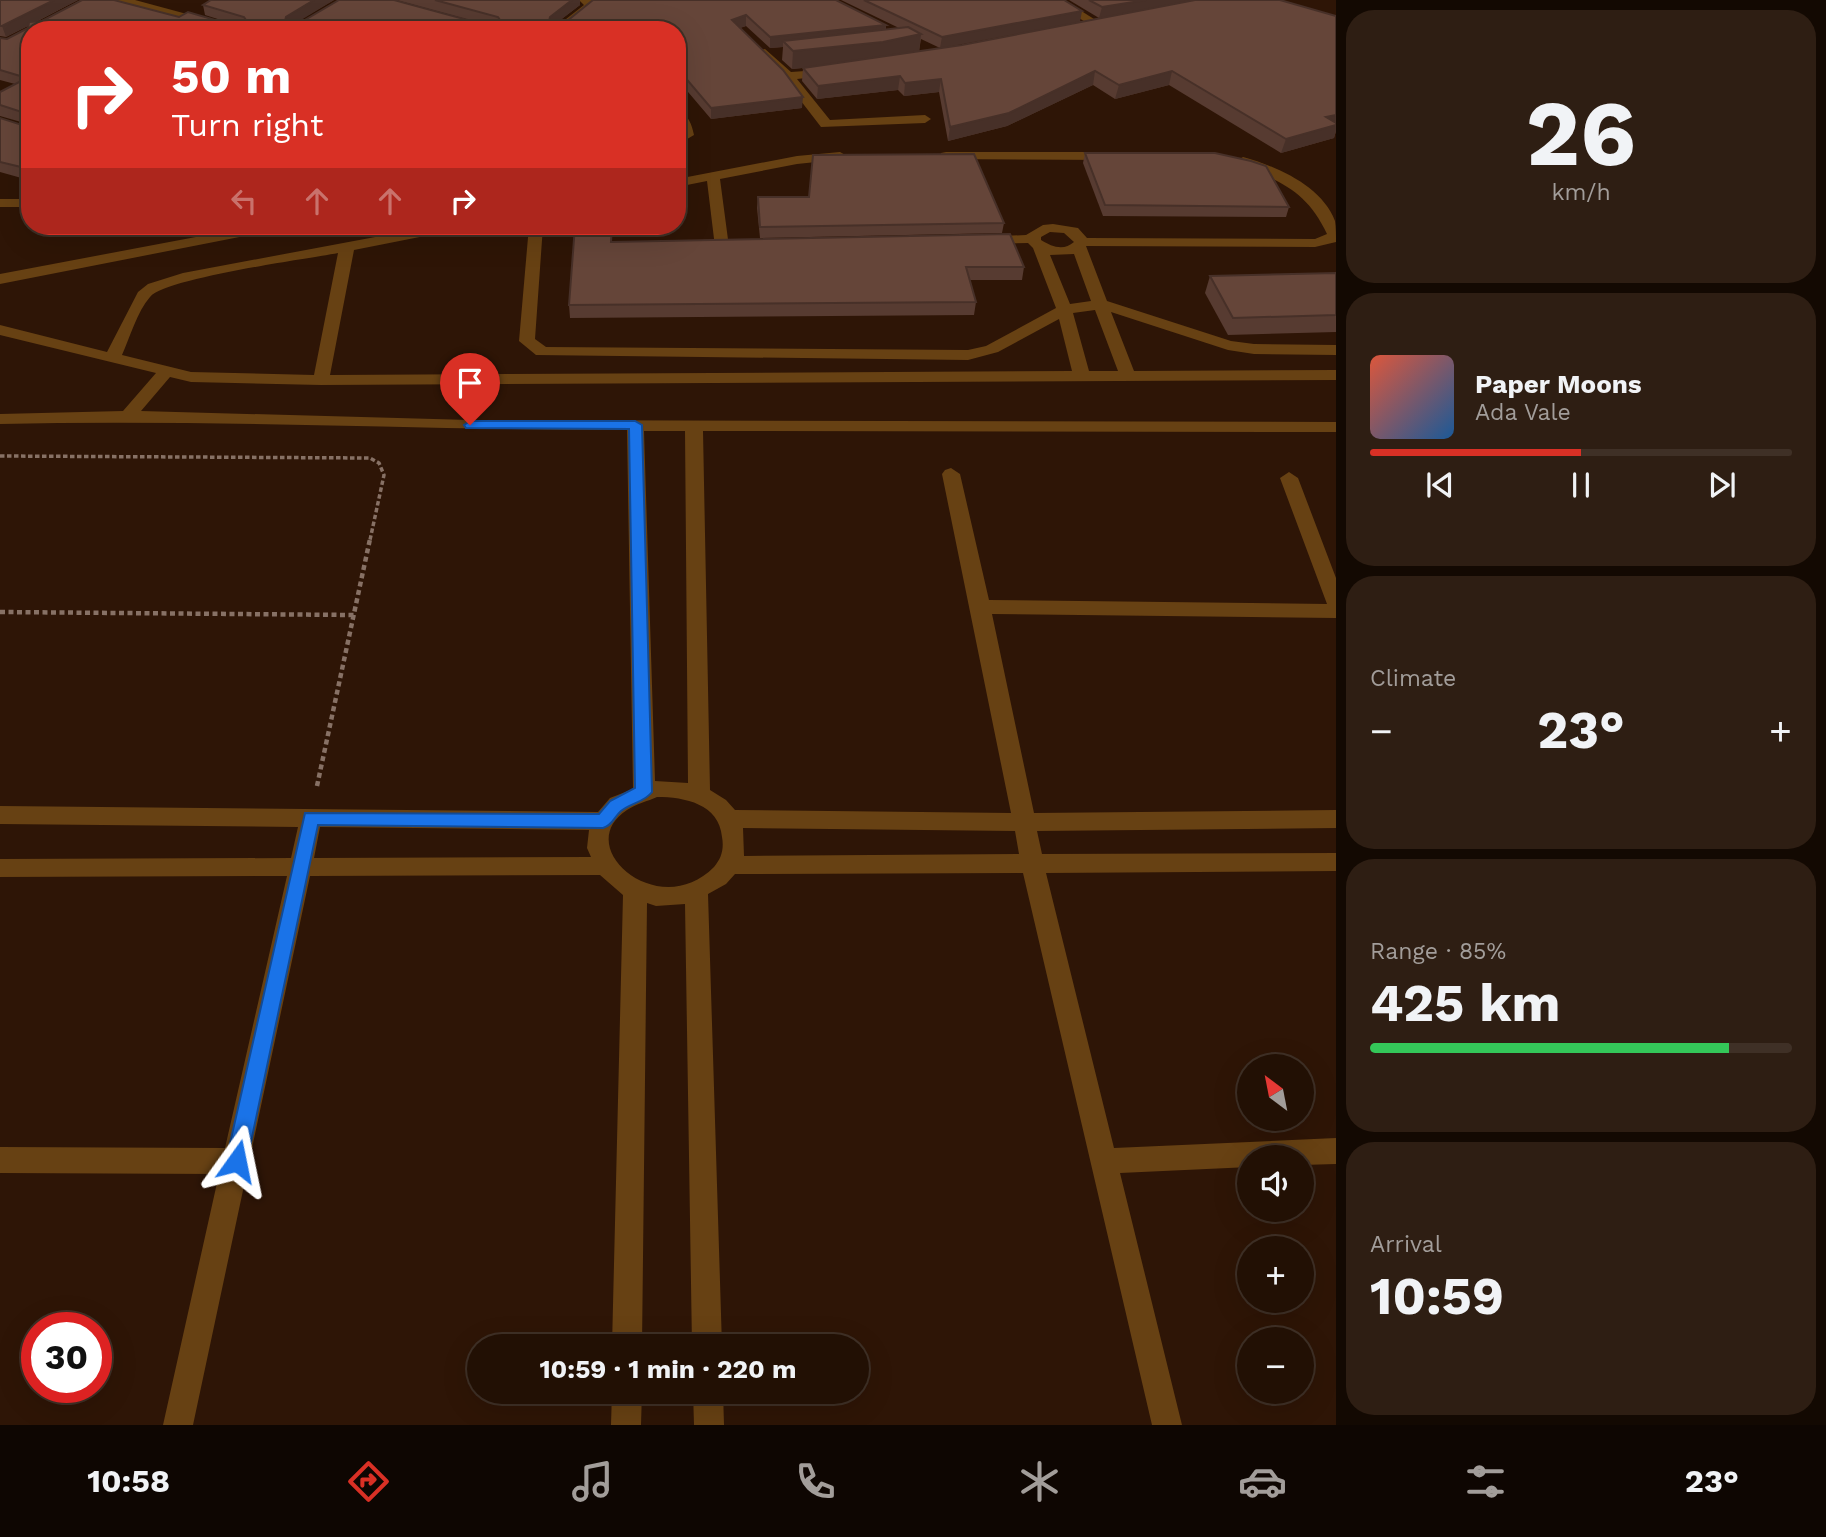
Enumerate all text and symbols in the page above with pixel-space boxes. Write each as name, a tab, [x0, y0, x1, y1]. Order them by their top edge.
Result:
text: 50 m	[171, 47, 291, 105]
icon: right	[56, 49, 147, 140]
text: 26	[1526, 80, 1636, 187]
text: Turn right	[171, 106, 323, 144]
text: km/h	[1551, 179, 1611, 206]
icon: left	[225, 182, 263, 220]
icon: ahead	[298, 182, 336, 220]
icon: ahead	[371, 182, 409, 220]
icon: right	[444, 182, 482, 220]
pin	[440, 353, 500, 425]
icon: arrive	[451, 364, 489, 402]
text: Paper Moons	[1475, 369, 1642, 399]
text: Ada Vale	[1475, 399, 1571, 426]
icon: previous	[1421, 466, 1459, 504]
icon: pause	[1562, 466, 1600, 504]
icon: next	[1703, 466, 1741, 504]
text: Climate	[1370, 665, 1456, 692]
text: 23°	[1537, 700, 1625, 761]
text: −	[1370, 709, 1393, 753]
text: +	[1769, 709, 1792, 753]
text: Range · 85%	[1370, 938, 1506, 965]
text: 425 km	[1370, 973, 1560, 1034]
north arrow	[1237, 1054, 1314, 1130]
map controls	[1237, 1054, 1314, 1404]
position arrow	[200, 1124, 274, 1198]
button: sound	[1237, 1145, 1314, 1222]
text: Arrival	[1370, 1231, 1442, 1258]
button: +	[1237, 1236, 1314, 1313]
text: 10:59	[1370, 1266, 1504, 1327]
speed limit sign: 30	[21, 1312, 112, 1403]
button: −	[1237, 1327, 1314, 1404]
text: 10:59 · 1 min · 220 m	[539, 1354, 797, 1384]
icon: directions	[344, 1457, 393, 1506]
icon: music	[568, 1457, 617, 1506]
icon: phone	[791, 1457, 840, 1506]
icon: climate	[1015, 1457, 1064, 1506]
icon: car	[1238, 1457, 1287, 1506]
icon: filters	[1461, 1457, 1510, 1506]
text: 10:58	[87, 1462, 170, 1500]
text: 23°	[1685, 1462, 1739, 1500]

